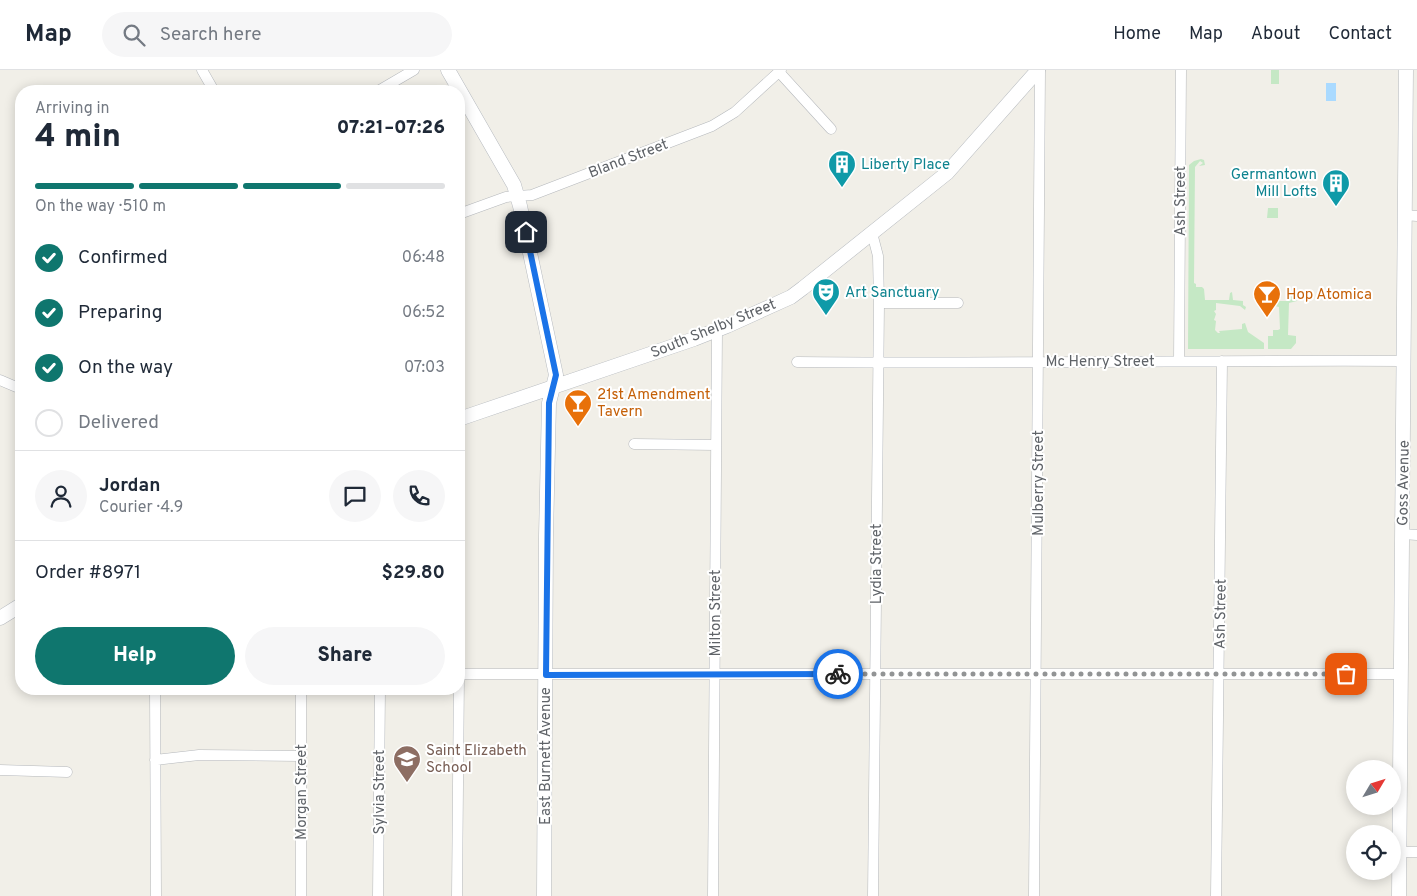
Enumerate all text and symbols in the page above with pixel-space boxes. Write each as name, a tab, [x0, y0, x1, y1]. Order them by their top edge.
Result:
search box	[102, 12, 452, 57]
text: Map	[25, 20, 72, 50]
icon: search	[120, 21, 148, 49]
text: Search here	[160, 23, 261, 47]
text: Home	[1113, 23, 1161, 46]
text: Map	[1189, 23, 1223, 46]
text: About	[1251, 23, 1300, 46]
text: Contact	[1328, 23, 1392, 46]
text: Arriving in	[35, 99, 110, 119]
text: 07:21–07:26	[337, 116, 445, 140]
text: 4 min	[35, 118, 121, 158]
street label: Bland Street	[586, 136, 671, 183]
building icon: Liberty Place	[827, 149, 857, 188]
place label: Liberty Place	[861, 156, 950, 175]
street label: Ash Street	[1172, 166, 1191, 236]
place label: Germantown Mill Lofts	[1231, 166, 1317, 202]
building icon: Germantown Mill Lofts	[1321, 168, 1351, 207]
text: On the way · 510 m	[35, 197, 166, 217]
pin	[505, 211, 547, 253]
icon: home	[512, 218, 540, 246]
icon: check	[35, 244, 63, 272]
text: Confirmed	[78, 246, 168, 270]
text: 06:48	[402, 248, 445, 268]
theatre icon: Art Sanctuary	[811, 277, 841, 316]
bar icon: Hop Atomica	[1252, 279, 1282, 318]
place label: Art Sanctuary	[845, 284, 939, 303]
place label: Hop Atomica	[1286, 286, 1372, 305]
street label: South Shelby Street	[648, 296, 779, 363]
icon: check	[35, 299, 63, 327]
text: Preparing	[78, 301, 162, 325]
text: 06:52	[402, 303, 445, 323]
street label: Mc Henry Street	[1045, 353, 1155, 372]
icon: check	[35, 354, 63, 382]
text: On the way	[78, 356, 173, 380]
text: 07:03	[404, 358, 445, 378]
place label: 21st Amendment Tavern	[597, 386, 710, 422]
bar icon: 21st Amendment Tavern	[563, 388, 593, 427]
text: Delivered	[78, 411, 159, 435]
street label: Mulberry Street	[1030, 430, 1049, 536]
street label: Goss Avenue	[1394, 440, 1415, 526]
button: person	[35, 470, 87, 522]
button: chat	[329, 470, 381, 522]
button: phone	[393, 470, 445, 522]
text: Jordan	[99, 474, 161, 498]
text: Courier · 4.9	[99, 498, 183, 518]
street label: Lydia Street	[868, 524, 887, 604]
text: Order #8971	[35, 561, 141, 585]
text: $29.80	[381, 561, 445, 585]
street label: Milton Street	[707, 570, 726, 656]
street label: Ash Street	[1211, 579, 1232, 649]
button: Help	[35, 627, 235, 685]
button: Share	[245, 627, 445, 685]
courier	[813, 649, 863, 699]
pin	[1325, 653, 1367, 695]
icon: bike	[824, 660, 852, 688]
icon: bag	[1332, 660, 1360, 688]
street label: East Burnett Avenue	[537, 687, 556, 825]
place label: Saint Elizabeth School	[426, 742, 527, 778]
street label: Morgan Street	[293, 744, 312, 840]
school or university icon: Saint Elizabeth School	[392, 744, 422, 783]
street label: Sylvia Street	[371, 750, 390, 834]
north arrow	[1346, 760, 1401, 815]
map controls	[1346, 760, 1401, 880]
button: locate	[1346, 825, 1401, 880]

